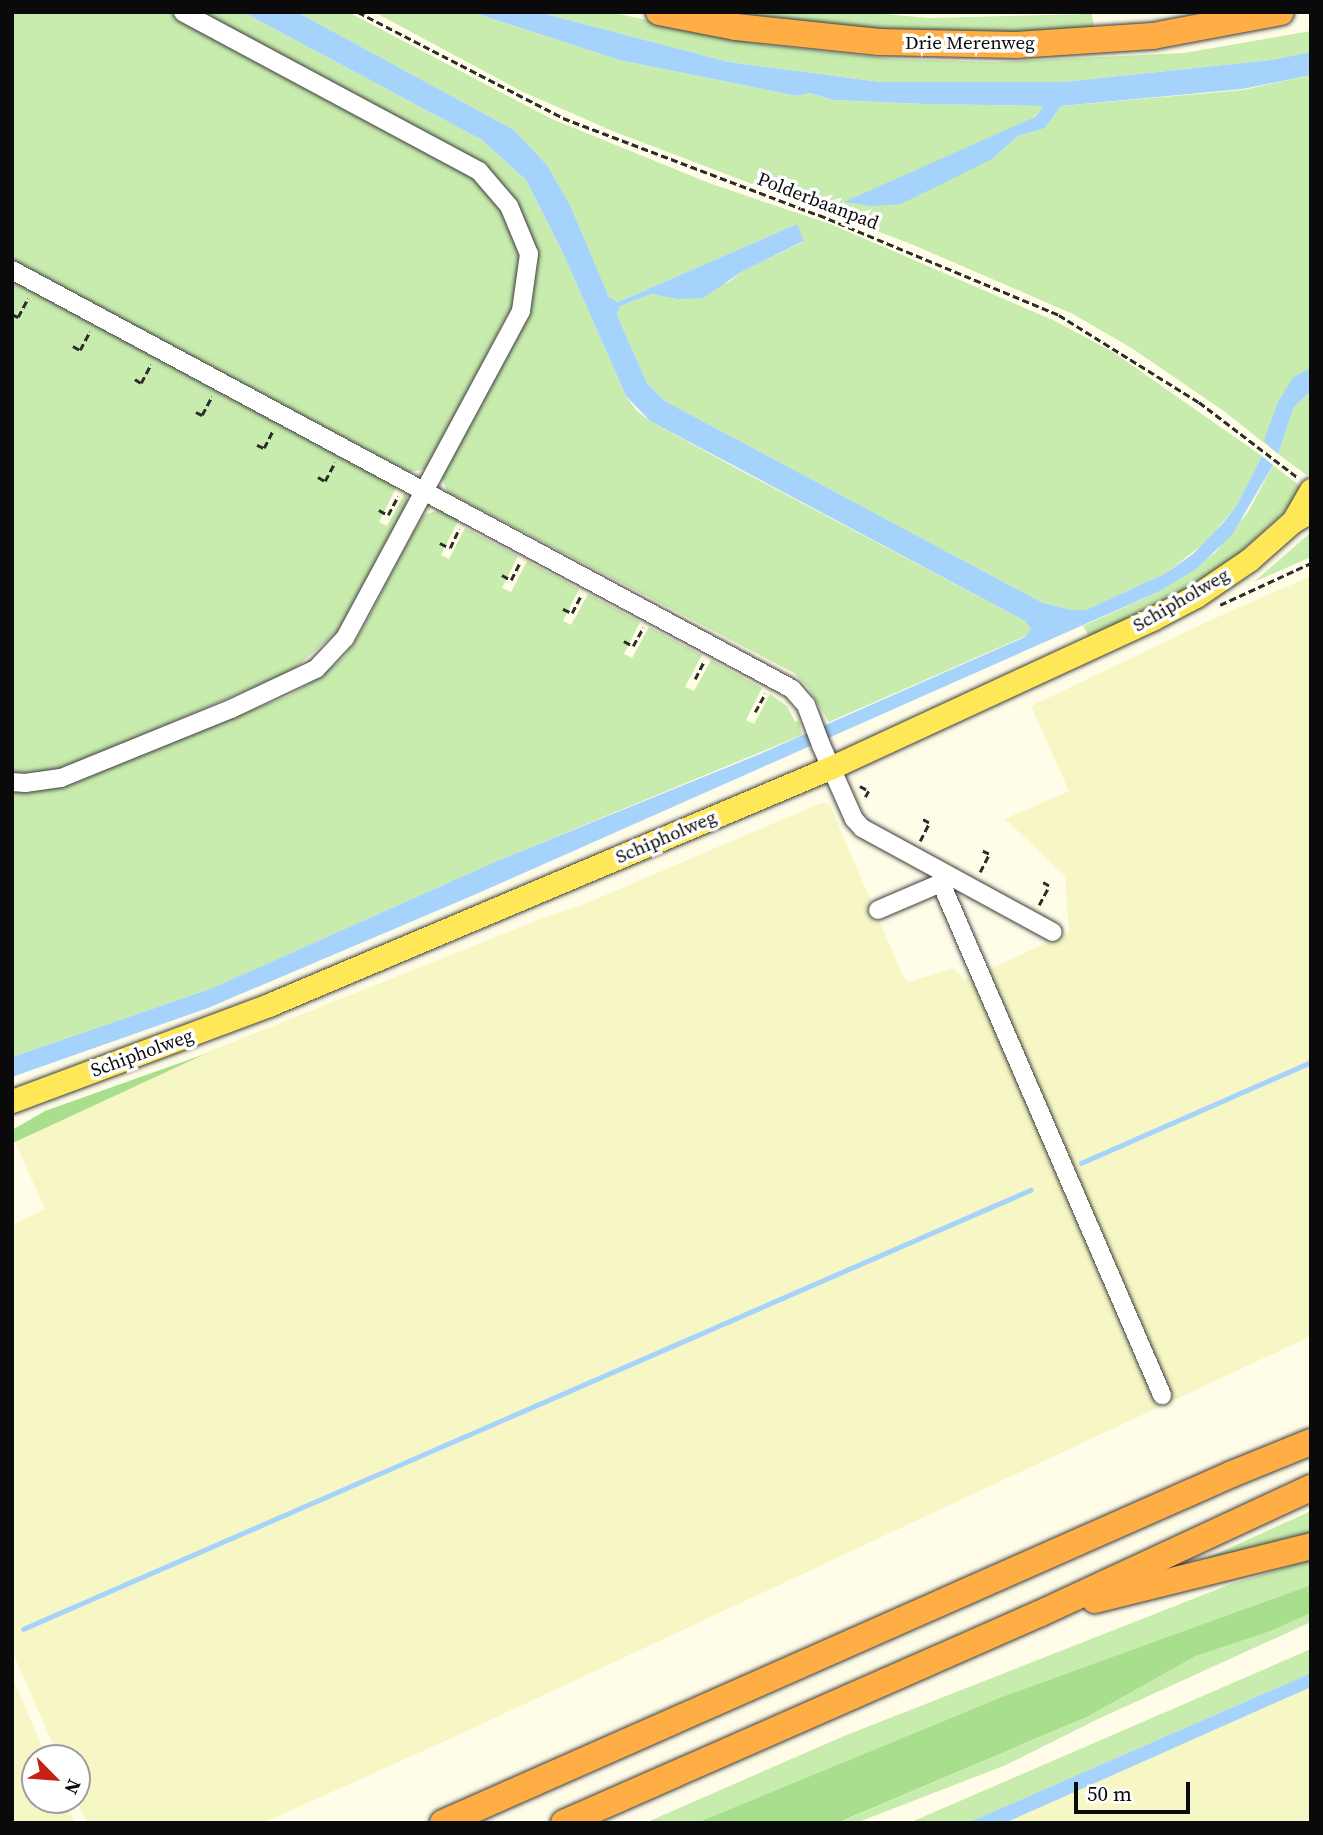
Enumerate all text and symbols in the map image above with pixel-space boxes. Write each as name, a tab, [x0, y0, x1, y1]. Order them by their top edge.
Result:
street label: Drie Merenweg	[905, 32, 1035, 54]
street label: Polderbaanpad	[754, 167, 882, 235]
street label: Schipholweg	[1129, 563, 1233, 637]
street label: Schipholweg	[612, 806, 720, 868]
street label: Schipholweg	[88, 1024, 196, 1082]
north arrow	[21, 1744, 91, 1814]
scale bar	[1078, 1769, 1194, 1813]
text: N	[59, 1775, 88, 1799]
text: 50 m	[1087, 1779, 1132, 1808]

